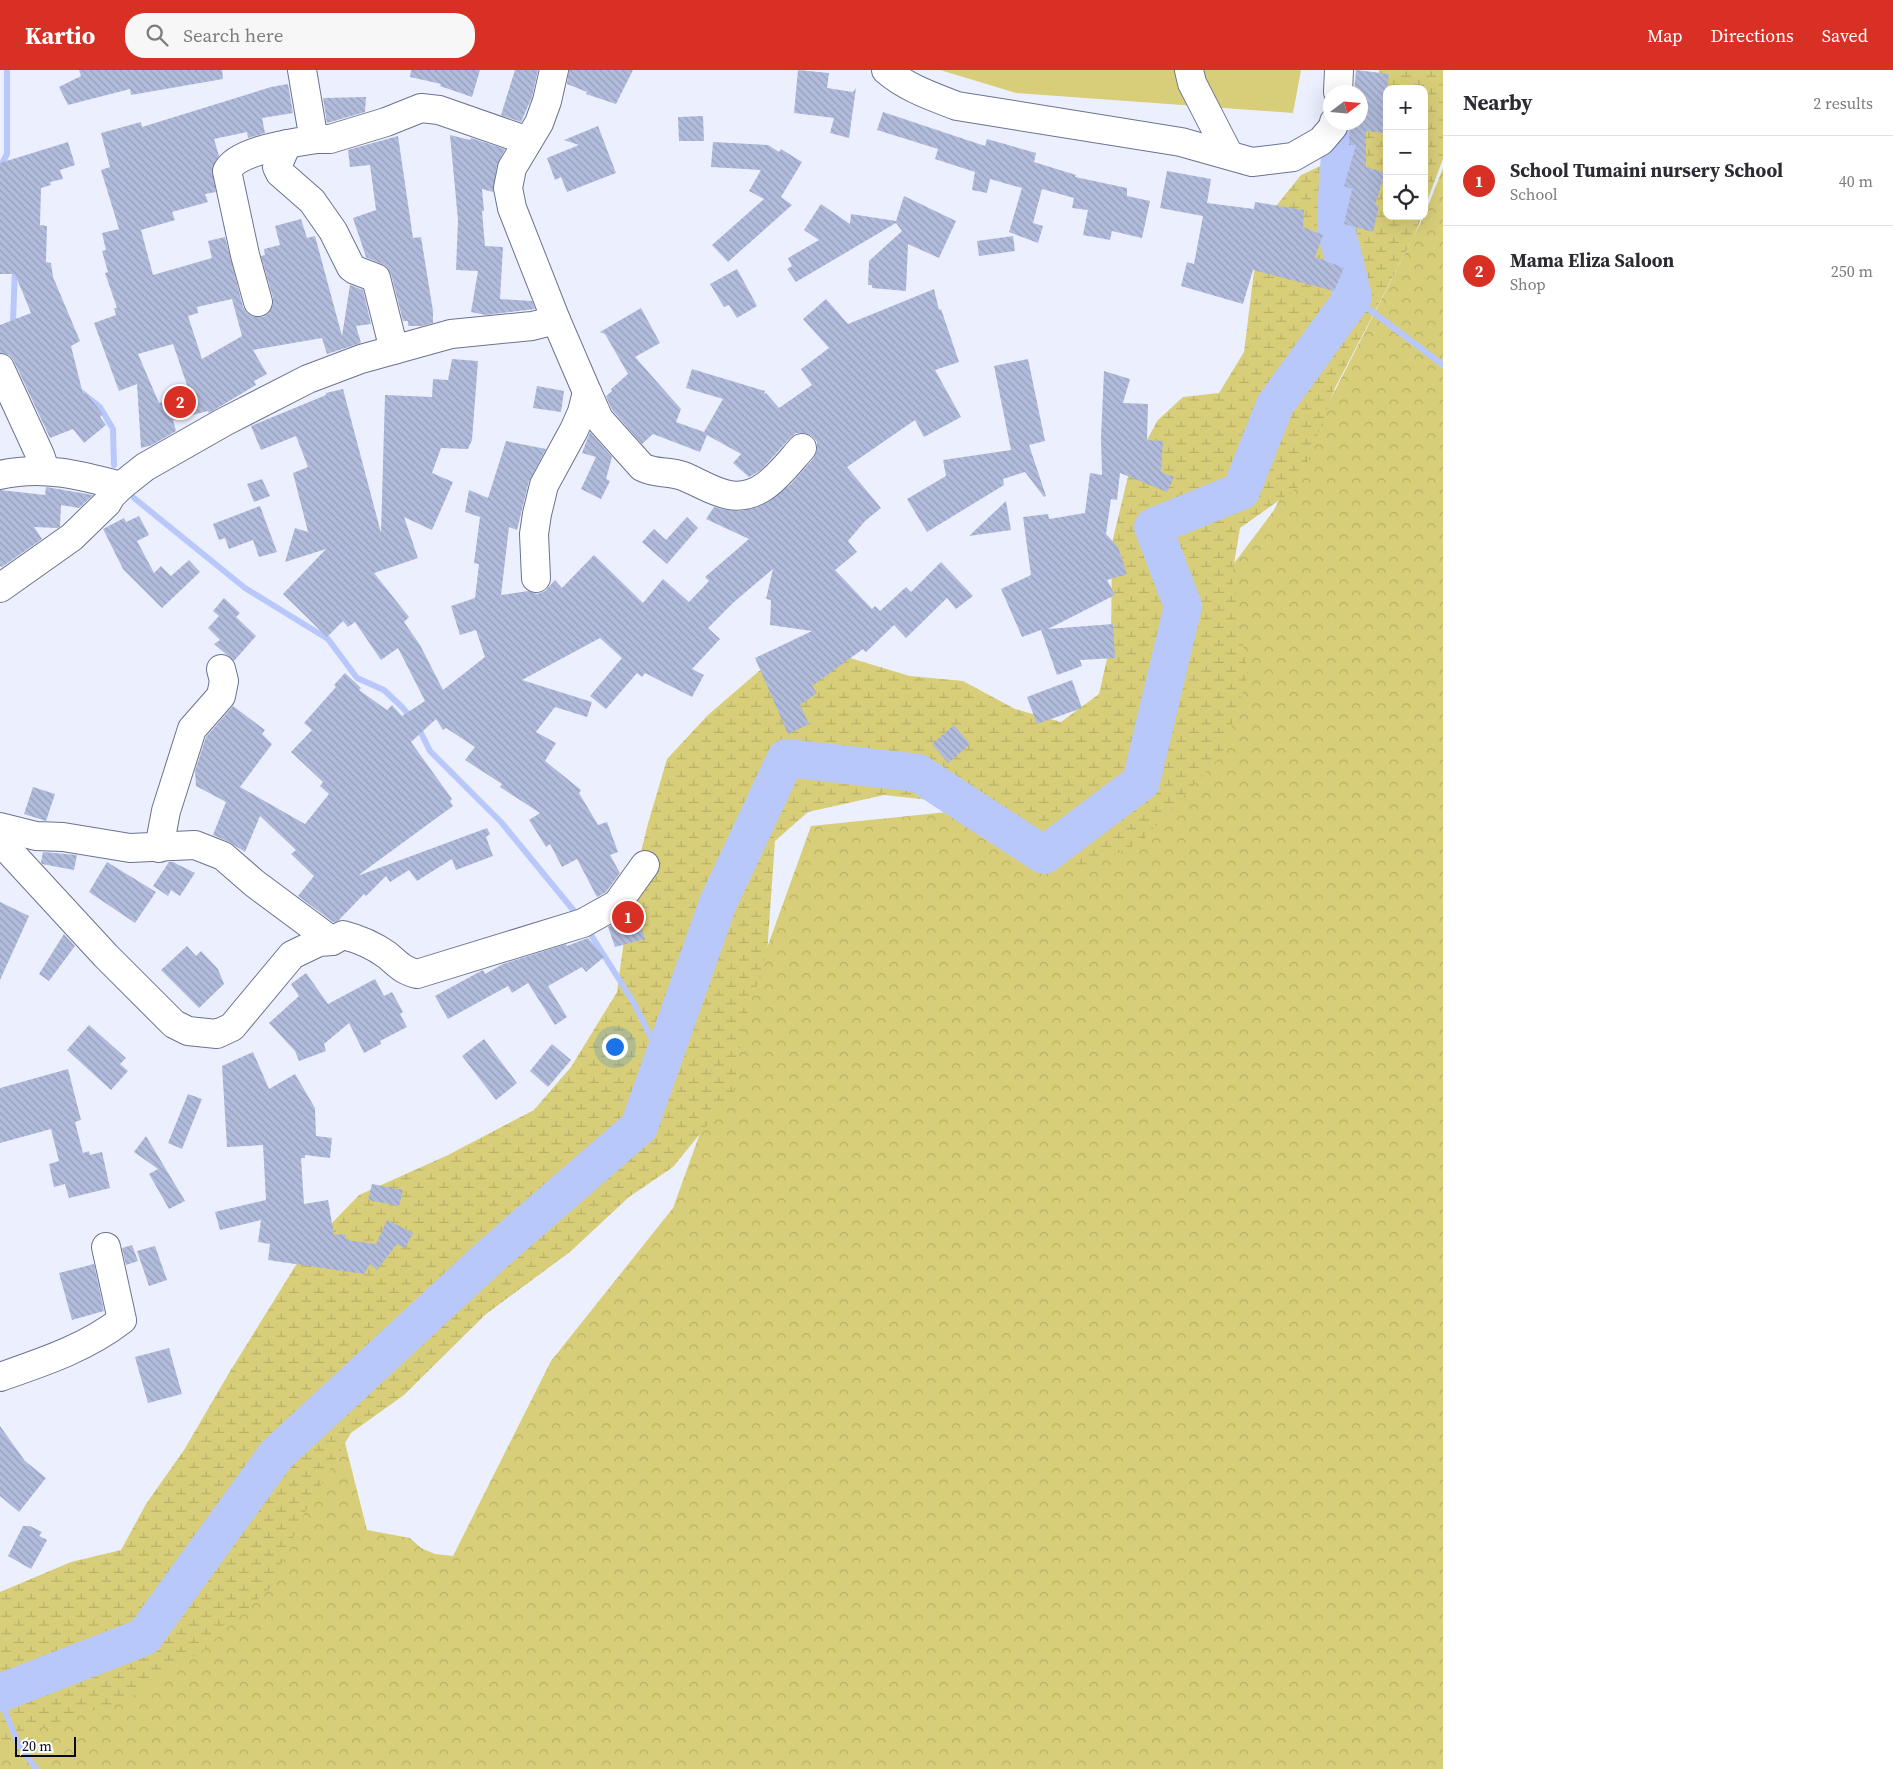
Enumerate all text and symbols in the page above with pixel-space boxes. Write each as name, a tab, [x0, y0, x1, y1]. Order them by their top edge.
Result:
search box	[125, 13, 475, 58]
text: Kartio	[25, 19, 95, 52]
icon: search	[143, 21, 171, 49]
text: Search here	[183, 22, 283, 48]
text: Map	[1647, 23, 1683, 48]
text: Directions	[1711, 23, 1794, 48]
text: Saved	[1822, 23, 1868, 48]
north arrow	[1323, 85, 1368, 130]
map controls	[1383, 85, 1428, 220]
button: +	[1383, 85, 1428, 130]
text: Nearby	[1463, 88, 1533, 117]
text: 2 results	[1813, 92, 1873, 114]
button: −	[1383, 130, 1428, 175]
text: School Tumaini nursery School	[1510, 157, 1783, 183]
text: 1	[1475, 170, 1483, 192]
text: 40 m	[1839, 170, 1873, 192]
button: locate	[1383, 175, 1428, 220]
text: School	[1510, 183, 1558, 205]
text: Mama Eliza Saloon	[1510, 247, 1674, 273]
text: 2	[1475, 260, 1483, 282]
text: 250 m	[1831, 260, 1873, 282]
text: Shop	[1510, 273, 1546, 295]
pin: 2	[164, 383, 196, 421]
pin: 1	[612, 898, 644, 936]
your location	[602, 1034, 628, 1060]
scale bar	[15, 1734, 76, 1757]
text: 20 m	[22, 1736, 52, 1756]

